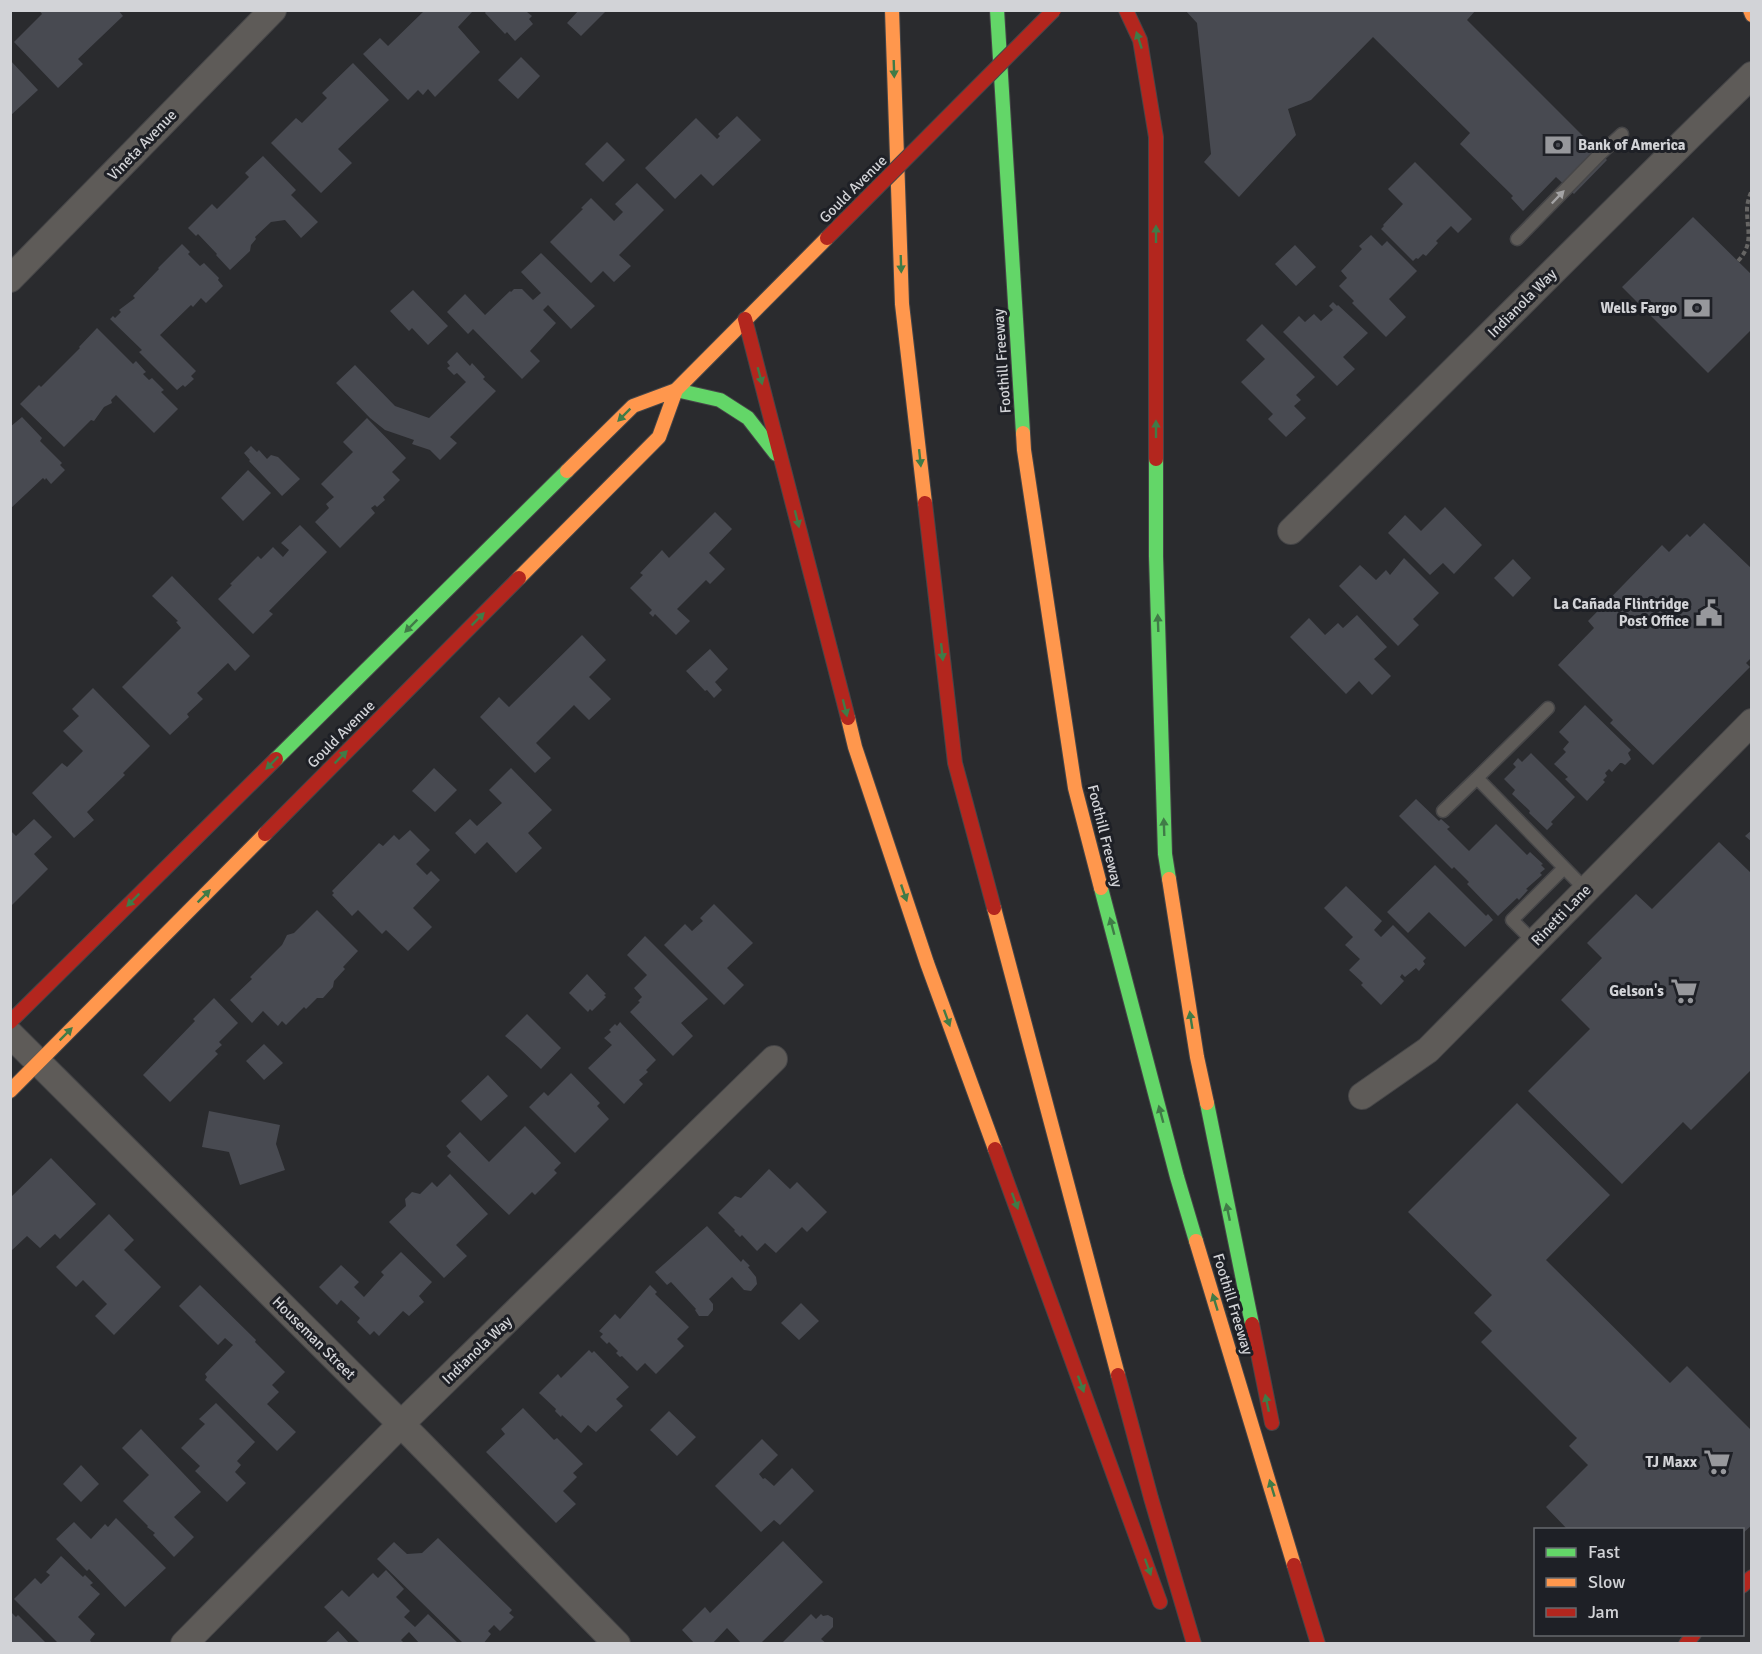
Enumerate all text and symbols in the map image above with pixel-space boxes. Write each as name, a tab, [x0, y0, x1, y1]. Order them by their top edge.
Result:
one-way arrow	[1134, 31, 1143, 49]
one-way arrow	[889, 59, 898, 78]
street label: Vineta Avenue	[104, 106, 180, 184]
bank icon: Bank of America	[1543, 130, 1573, 160]
place label: Bank of America	[1578, 136, 1686, 154]
street label: Gould Avenue	[815, 151, 891, 227]
one-way arrow	[1551, 190, 1565, 205]
one-way arrow	[1151, 224, 1161, 243]
one-way arrow	[896, 254, 905, 273]
street label: Indianola Way	[1484, 265, 1560, 341]
bank icon: Wells Fargo	[1682, 293, 1712, 323]
place label: Wells Fargo	[1601, 299, 1677, 317]
street label: Foothill Freeway	[989, 308, 1015, 414]
one-way arrow	[756, 366, 766, 385]
one-way arrow	[617, 407, 631, 421]
one-way arrow	[1151, 419, 1161, 438]
one-way arrow	[915, 448, 925, 467]
one-way arrow	[792, 510, 802, 528]
place label: La Cañada Flintridge Post Office	[1553, 595, 1689, 630]
public building icon: La Cañada Flintridge Post Office	[1694, 598, 1724, 628]
one-way arrow	[471, 612, 486, 626]
one-way arrow	[1153, 614, 1163, 633]
one-way arrow	[404, 618, 418, 632]
one-way arrow	[937, 642, 947, 661]
street label: Gould Avenue	[303, 696, 379, 772]
one-way arrow	[840, 699, 850, 717]
one-way arrow	[334, 750, 348, 765]
one-way arrow	[264, 756, 279, 770]
street label: Foothill Freeway	[1084, 783, 1126, 889]
one-way arrow	[1160, 818, 1169, 837]
street label: Rinetti Lane	[1528, 881, 1594, 949]
one-way arrow	[899, 885, 909, 903]
one-way arrow	[196, 889, 210, 903]
one-way arrow	[126, 893, 141, 907]
one-way arrow	[1106, 917, 1116, 935]
supermarket icon: Gelson's	[1669, 976, 1699, 1006]
place label: Gelson's	[1609, 982, 1664, 1000]
one-way arrow	[943, 1009, 953, 1027]
one-way arrow	[1186, 1011, 1195, 1030]
one-way arrow	[59, 1028, 73, 1042]
one-way arrow	[1155, 1105, 1165, 1124]
one-way arrow	[1010, 1192, 1020, 1210]
one-way arrow	[1223, 1202, 1232, 1221]
street label: Foothill Freeway	[1209, 1251, 1257, 1357]
street label: Houseman Street	[269, 1293, 359, 1383]
one-way arrow	[1210, 1293, 1219, 1311]
street label: Indianola Way	[438, 1312, 516, 1388]
one-way arrow	[1077, 1375, 1087, 1393]
one-way arrow	[1262, 1393, 1272, 1412]
supermarket icon: TJ Maxx	[1702, 1447, 1732, 1477]
place label: TJ Maxx	[1645, 1453, 1698, 1471]
one-way arrow	[1267, 1479, 1276, 1497]
legend	[1534, 1528, 1744, 1636]
text: Fast	[1588, 1541, 1620, 1563]
one-way arrow	[1143, 1558, 1153, 1576]
text: Slow	[1588, 1571, 1625, 1593]
text: Jam	[1588, 1601, 1619, 1623]

